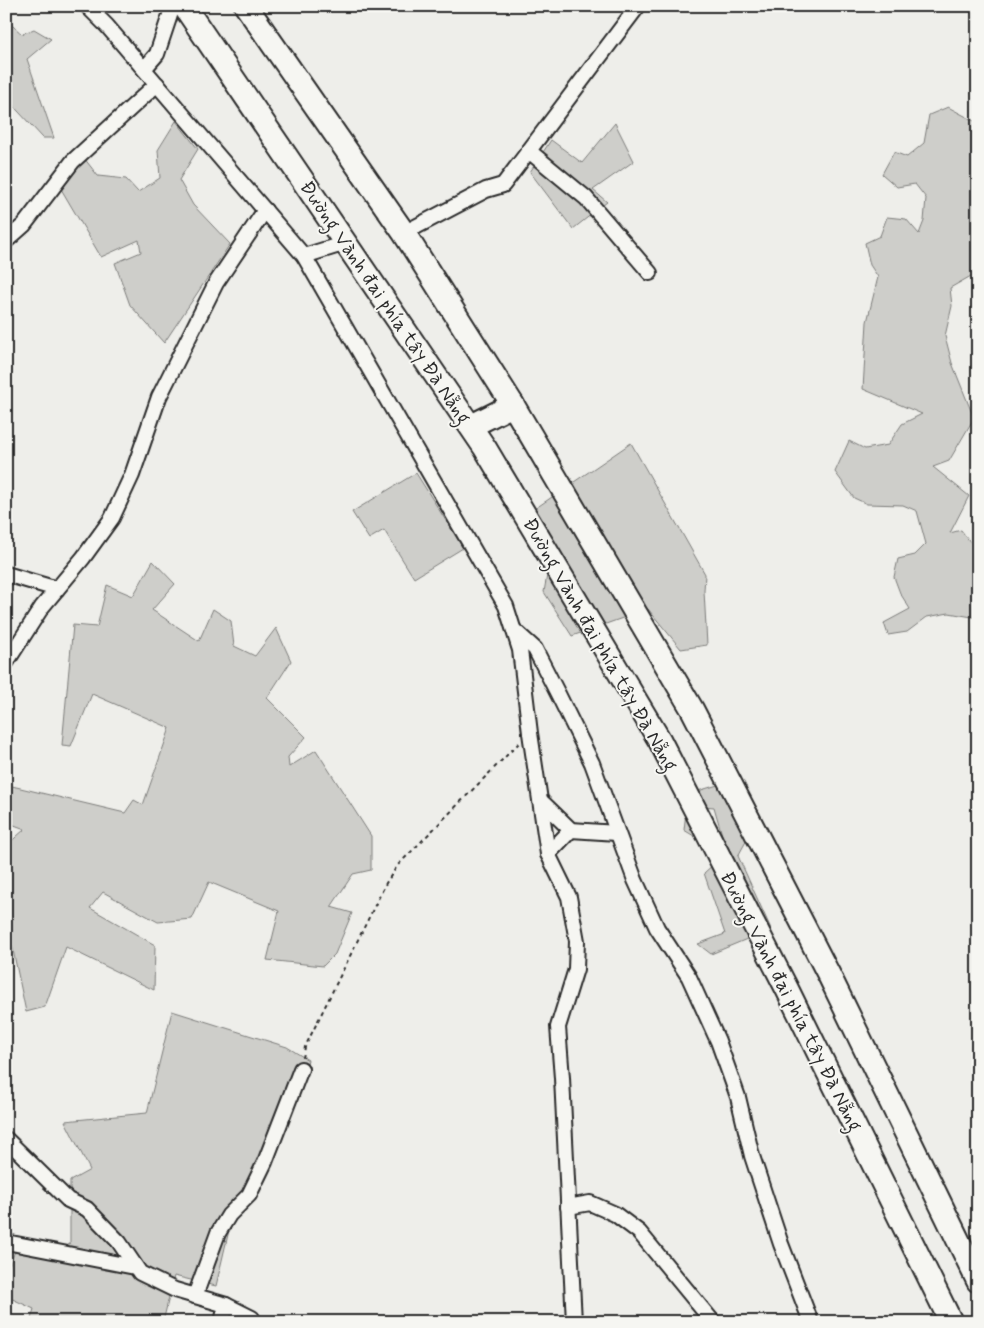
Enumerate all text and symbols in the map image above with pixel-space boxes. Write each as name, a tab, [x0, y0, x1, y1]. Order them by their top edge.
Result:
street label: Đường Vành đai phía tây Đà Nẵng	[291, 176, 477, 431]
street label: Đường Vành đai phía tây Đà Nẵng	[514, 513, 684, 778]
street label: Đường Vành đai phía tây Đà Nẵng	[711, 867, 868, 1137]

